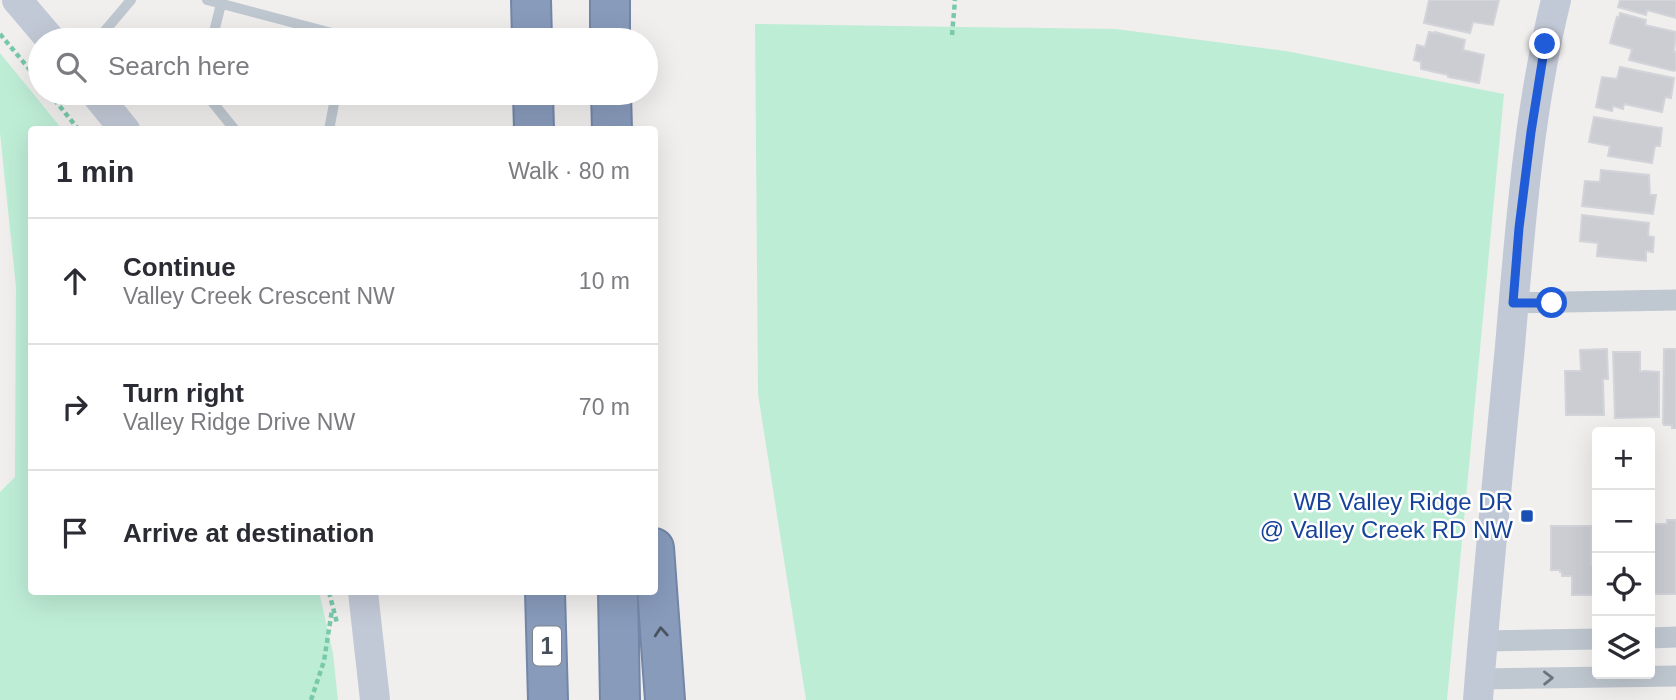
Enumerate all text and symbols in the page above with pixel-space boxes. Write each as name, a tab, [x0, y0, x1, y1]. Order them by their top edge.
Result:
search box	[28, 28, 658, 105]
route end	[1529, 28, 1560, 59]
icon: search	[52, 48, 90, 86]
text: Search here	[108, 51, 250, 81]
text: 1 min	[56, 155, 134, 188]
text: Walk · 80 m	[508, 158, 630, 184]
text: Continue	[123, 252, 236, 282]
icon: ahead	[56, 262, 94, 300]
text: 10 m	[579, 268, 630, 294]
text: Valley Creek Crescent NW	[123, 283, 395, 309]
route start	[1536, 287, 1567, 318]
text: Turn right	[123, 378, 244, 408]
icon: right	[56, 388, 94, 426]
text: 70 m	[579, 394, 630, 420]
text: Valley Ridge Drive NW	[123, 409, 355, 435]
map controls	[1592, 427, 1655, 679]
button: +	[1592, 427, 1655, 490]
place label: WB Valley Ridge DR @ Valley Creek RD NW	[1260, 488, 1513, 543]
button: −	[1592, 490, 1655, 553]
marker: WB Valley Ridge DR @ Valley Creek RD NW	[1519, 508, 1535, 524]
icon: arrive	[56, 514, 94, 552]
text: Arrive at destination	[123, 518, 374, 548]
button: locate	[1592, 553, 1655, 616]
button: layers	[1592, 616, 1655, 679]
road number: 1	[533, 626, 561, 666]
one-way arrow	[654, 626, 669, 637]
one-way arrow	[1543, 670, 1554, 686]

